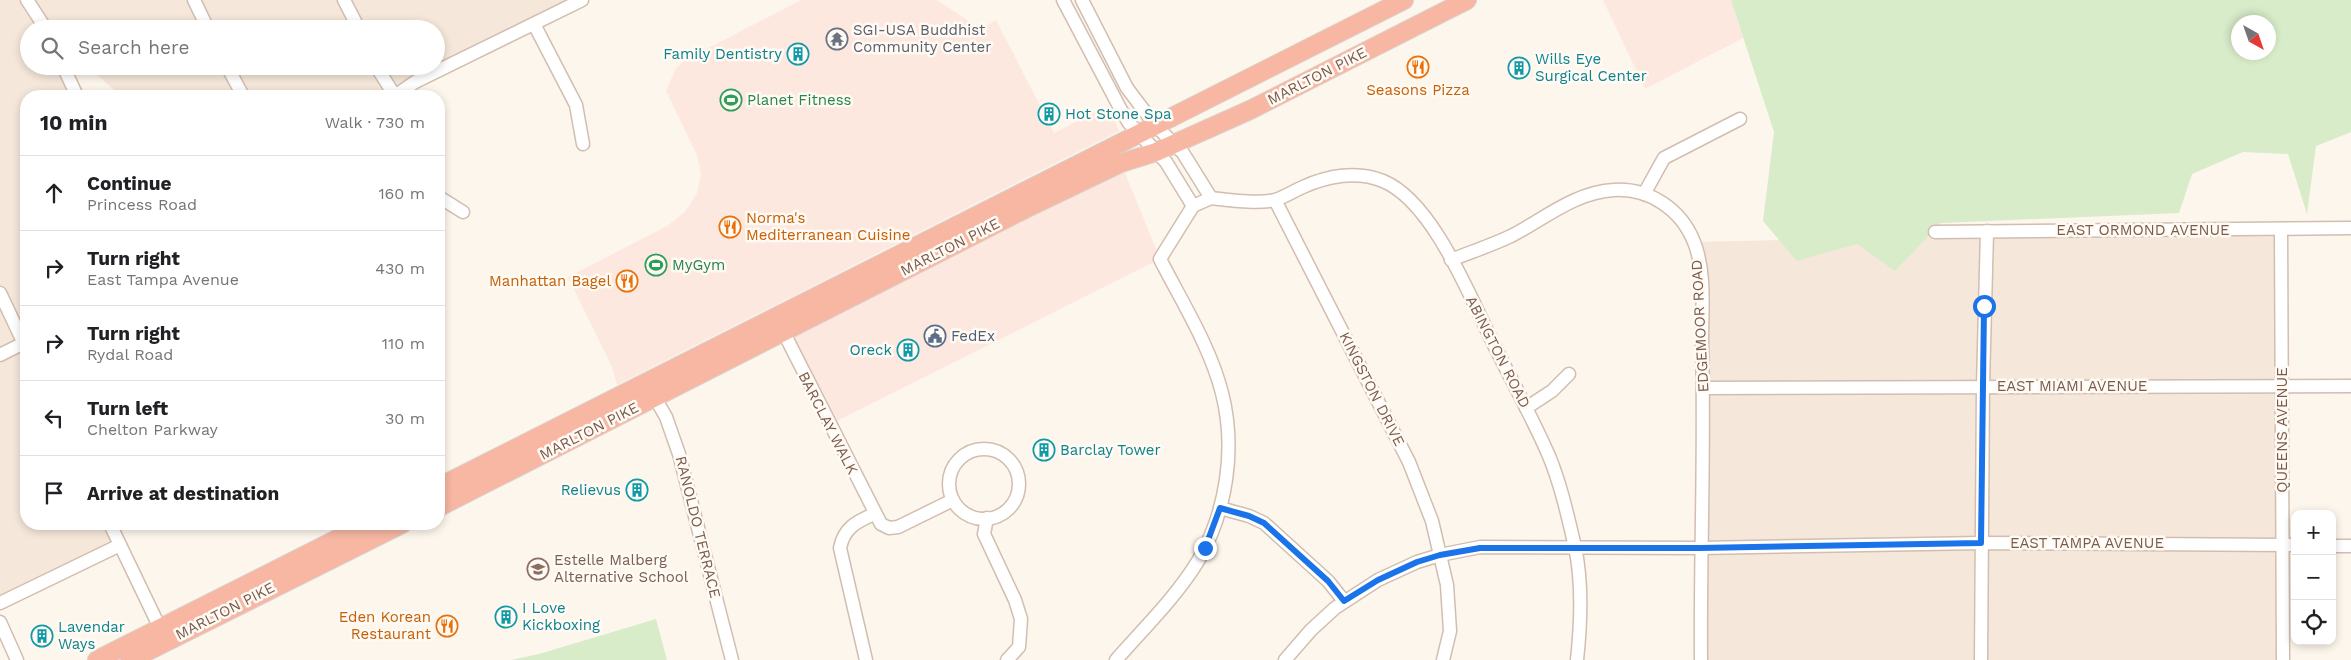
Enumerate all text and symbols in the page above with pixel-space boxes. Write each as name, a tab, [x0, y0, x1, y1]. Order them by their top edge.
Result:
north arrow	[2231, 15, 2276, 60]
search box	[20, 20, 445, 75]
place label: SGI-USA Buddhist Community Center	[853, 21, 991, 56]
temple icon: SGI-USA Buddhist Community Center	[825, 27, 849, 51]
icon: search	[38, 34, 66, 62]
text: Search here	[78, 36, 189, 59]
building icon: Family Dentistry	[786, 42, 810, 66]
street label: MARLTON PIKE	[1264, 43, 1370, 109]
place label: Family Dentistry	[663, 45, 782, 63]
place label: Wills Eye Surgical Center	[1535, 50, 1647, 85]
restaurant icon: Seasons Pizza	[1406, 55, 1430, 79]
building icon: Wills Eye Surgical Center	[1507, 56, 1531, 80]
place label: Seasons Pizza	[1366, 81, 1470, 99]
sports icon: Planet Fitness	[719, 88, 743, 112]
place label: Planet Fitness	[747, 91, 852, 109]
building icon: Hot Stone Spa	[1037, 102, 1061, 126]
place label: Hot Stone Spa	[1065, 105, 1172, 123]
text: 10 min	[40, 110, 107, 135]
text: Walk · 730 m	[325, 113, 425, 132]
text: Continue	[87, 172, 171, 195]
icon: ahead	[40, 179, 68, 207]
text: 160 m	[378, 184, 425, 203]
text: Princess Road	[87, 195, 197, 214]
place label: Norma's Mediterranean Cuisine	[746, 209, 910, 244]
street label: MARLTON PIKE	[897, 214, 1003, 280]
restaurant icon: Norma's Mediterranean Cuisine	[718, 215, 742, 239]
street label: EAST ORMOND AVENUE	[2056, 221, 2230, 239]
text: Turn right	[87, 247, 180, 270]
sports icon: MyGym	[644, 253, 668, 277]
icon: right	[40, 254, 68, 282]
place label: MyGym	[672, 256, 725, 274]
text: 430 m	[375, 259, 425, 278]
street label: EDGEMOOR ROAD	[1688, 259, 1712, 393]
restaurant icon: Manhattan Bagel	[615, 269, 639, 293]
text: East Tampa Avenue	[87, 270, 239, 289]
place label: Manhattan Bagel	[489, 272, 611, 290]
street label: ABINGTON ROAD	[1462, 293, 1534, 411]
route start	[1973, 295, 1996, 318]
text: Turn right	[87, 322, 180, 345]
public building icon: FedEx	[923, 324, 947, 348]
place label: FedEx	[951, 327, 995, 345]
icon: right	[40, 329, 68, 357]
street label: KINGSTON DRIVE	[1335, 329, 1409, 449]
text: 110 m	[382, 334, 425, 353]
building icon: Oreck	[896, 338, 920, 362]
place label: Oreck	[849, 341, 892, 359]
text: Rydal Road	[87, 345, 173, 364]
street label: QUEENS AVENUE	[2273, 367, 2291, 493]
street label: BARCLAY WALK	[794, 369, 862, 477]
street label: EAST MIAMI AVENUE	[1997, 377, 2147, 395]
text: Turn left	[87, 397, 168, 420]
street label: MARLTON PIKE	[536, 398, 642, 464]
icon: left	[40, 404, 68, 432]
text: 30 m	[385, 409, 425, 428]
text: Chelton Parkway	[87, 420, 218, 439]
building icon: Barclay Tower	[1032, 438, 1056, 462]
place label: Barclay Tower	[1060, 441, 1161, 459]
street label: RANOLDO TERRACE	[672, 454, 724, 600]
building icon: Relievus	[625, 478, 649, 502]
icon: arrive	[40, 479, 68, 507]
place label: Relievus	[561, 481, 621, 499]
text: Arrive at destination	[87, 482, 279, 505]
map controls	[2291, 510, 2336, 645]
button: +	[2291, 510, 2336, 555]
street label: EAST TAMPA AVENUE	[2010, 534, 2164, 552]
route end	[1194, 537, 1217, 560]
place label: Estelle Malberg Alternative School	[554, 551, 689, 586]
button: −	[2291, 555, 2336, 600]
school or university icon: Estelle Malberg Alternative School	[526, 557, 550, 581]
street label: MARLTON PIKE	[172, 578, 278, 644]
place label: I Love Kickboxing	[522, 599, 600, 634]
button: locate	[2291, 600, 2336, 645]
building icon: I Love Kickboxing	[494, 605, 518, 629]
place label: Eden Korean Restaurant	[339, 608, 432, 643]
restaurant icon: Eden Korean Restaurant	[435, 614, 459, 638]
place label: Lavendar Ways	[58, 618, 125, 653]
building icon: Lavendar Ways	[30, 624, 54, 648]

